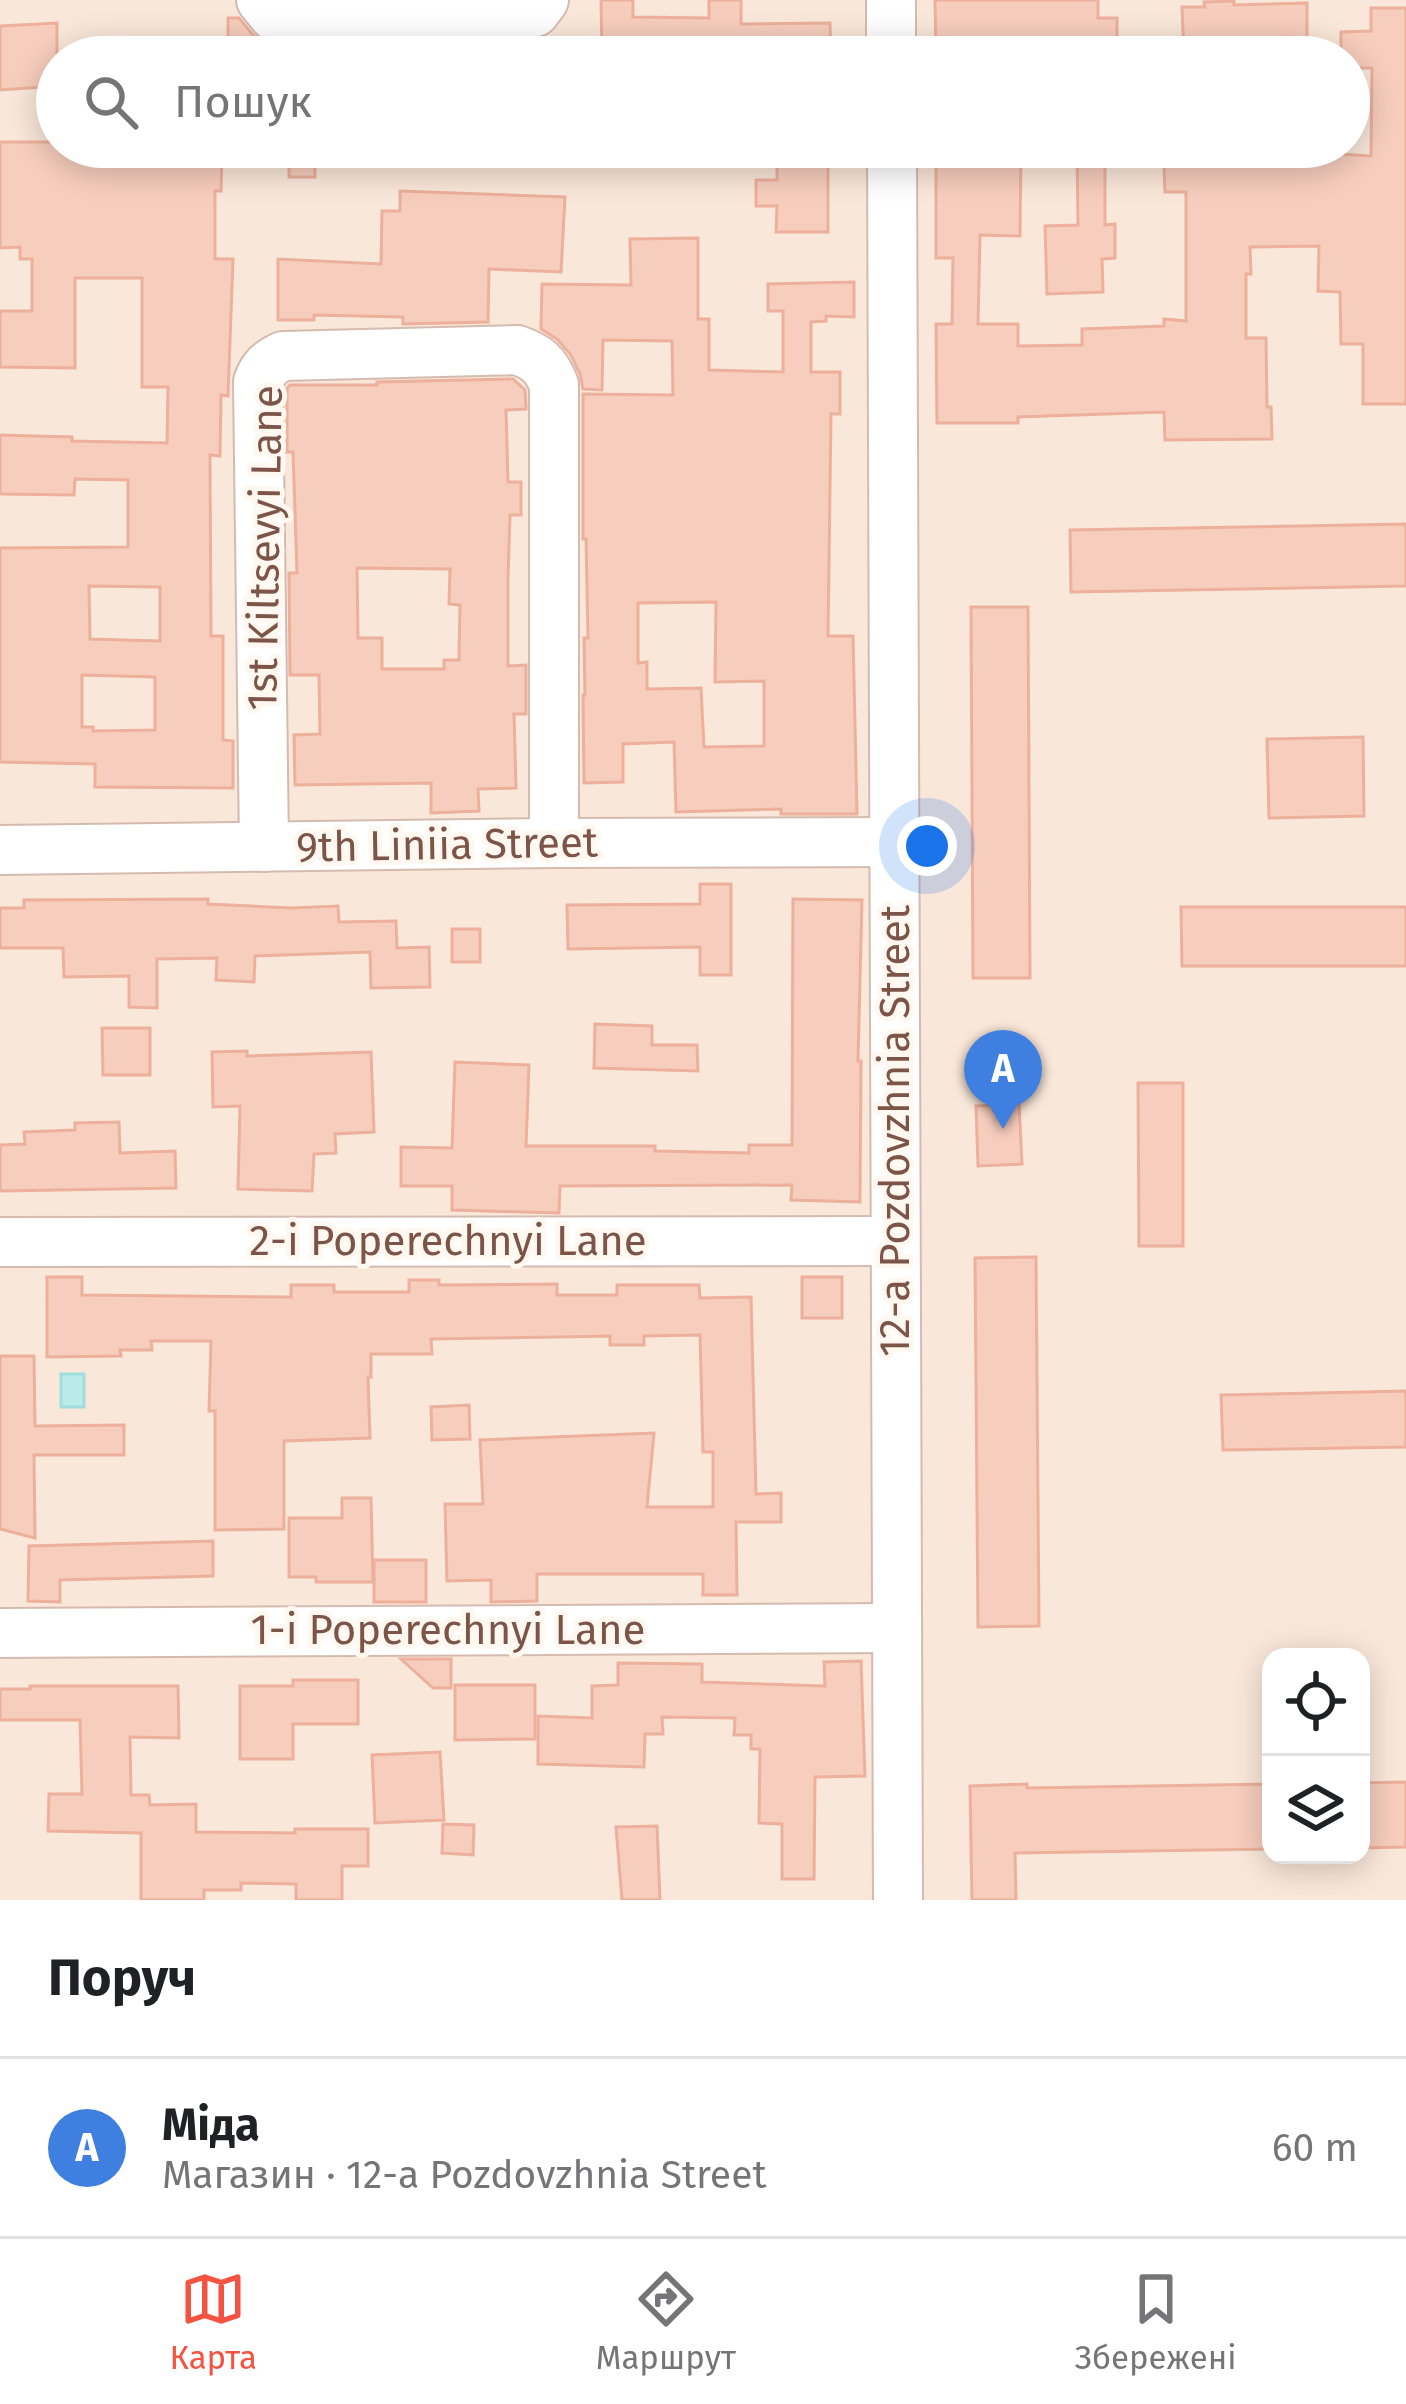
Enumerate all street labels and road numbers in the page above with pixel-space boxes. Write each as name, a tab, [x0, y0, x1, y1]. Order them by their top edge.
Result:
street label: 1st Kiltsevyi Lane	[237, 385, 293, 711]
street label: 9th Liniia Street	[296, 817, 599, 873]
street label: 12-a Pozdovzhnia Street	[870, 904, 920, 1357]
street label: 2-i Poperechnyi Lane	[249, 1216, 647, 1266]
street label: 1-i Poperechnyi Lane	[251, 1605, 645, 1655]

